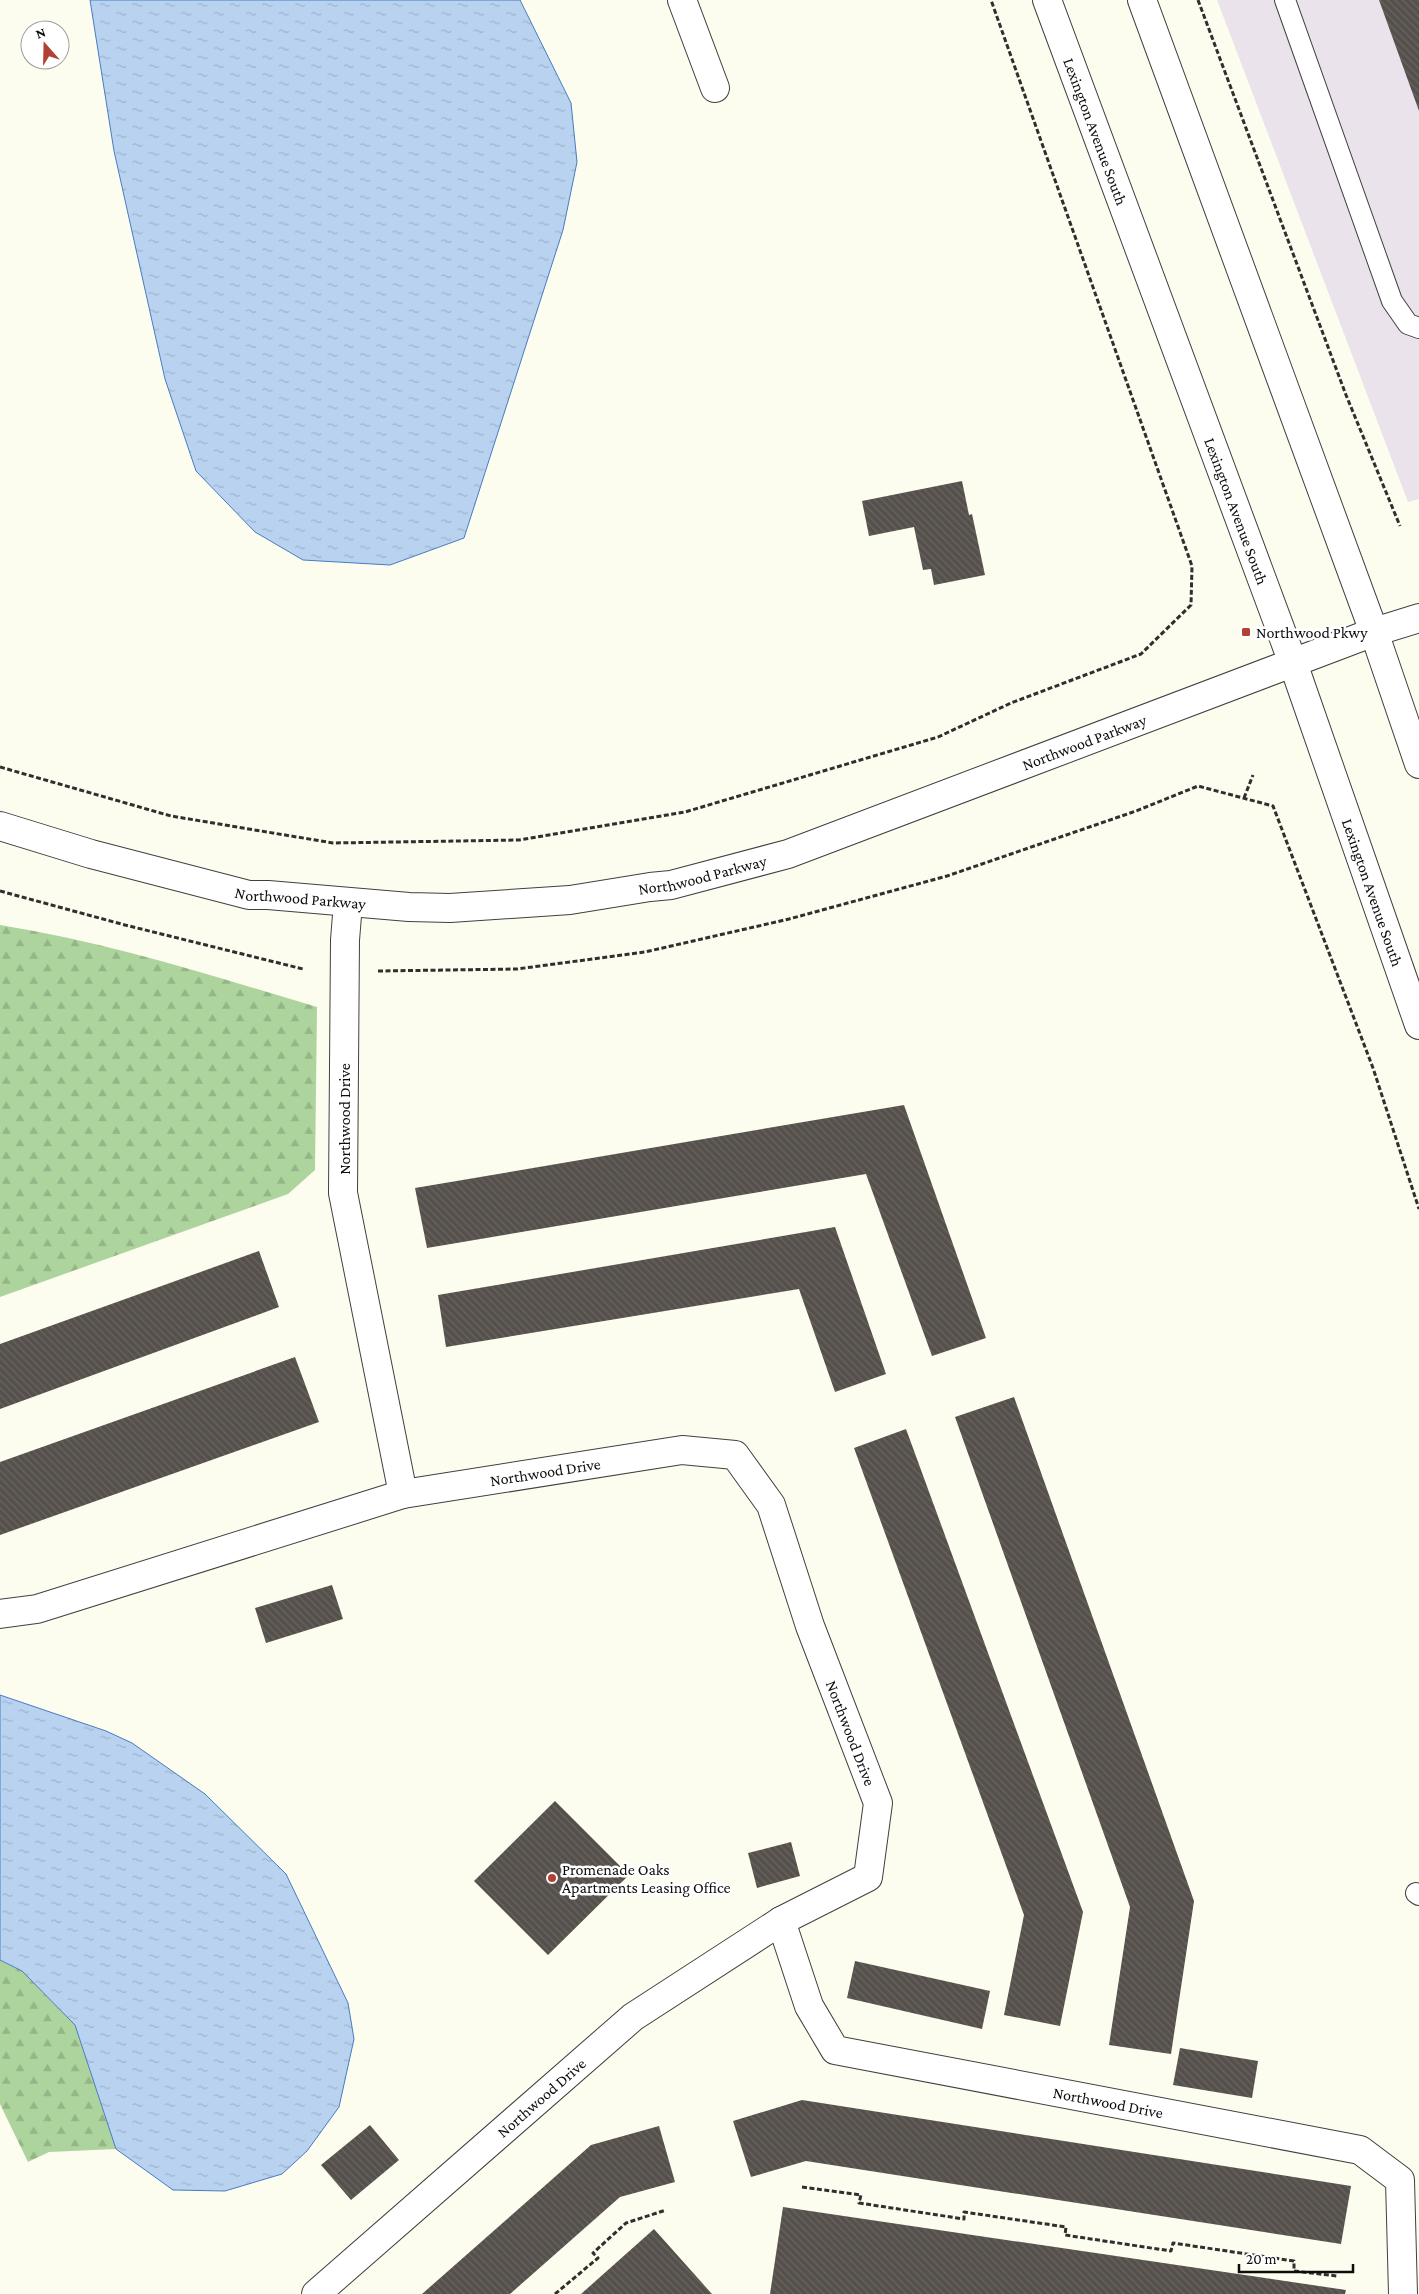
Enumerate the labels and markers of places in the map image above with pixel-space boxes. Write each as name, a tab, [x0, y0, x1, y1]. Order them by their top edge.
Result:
place label: Northwood Pkwy	[1256, 624, 1368, 642]
marker: Northwood Pkwy	[1240, 626, 1252, 638]
place label: Promenade Oaks Apartments Leasing Office	[562, 1861, 731, 1897]
marker: Promenade Oaks Apartments Leasing Office	[546, 1872, 558, 1884]

